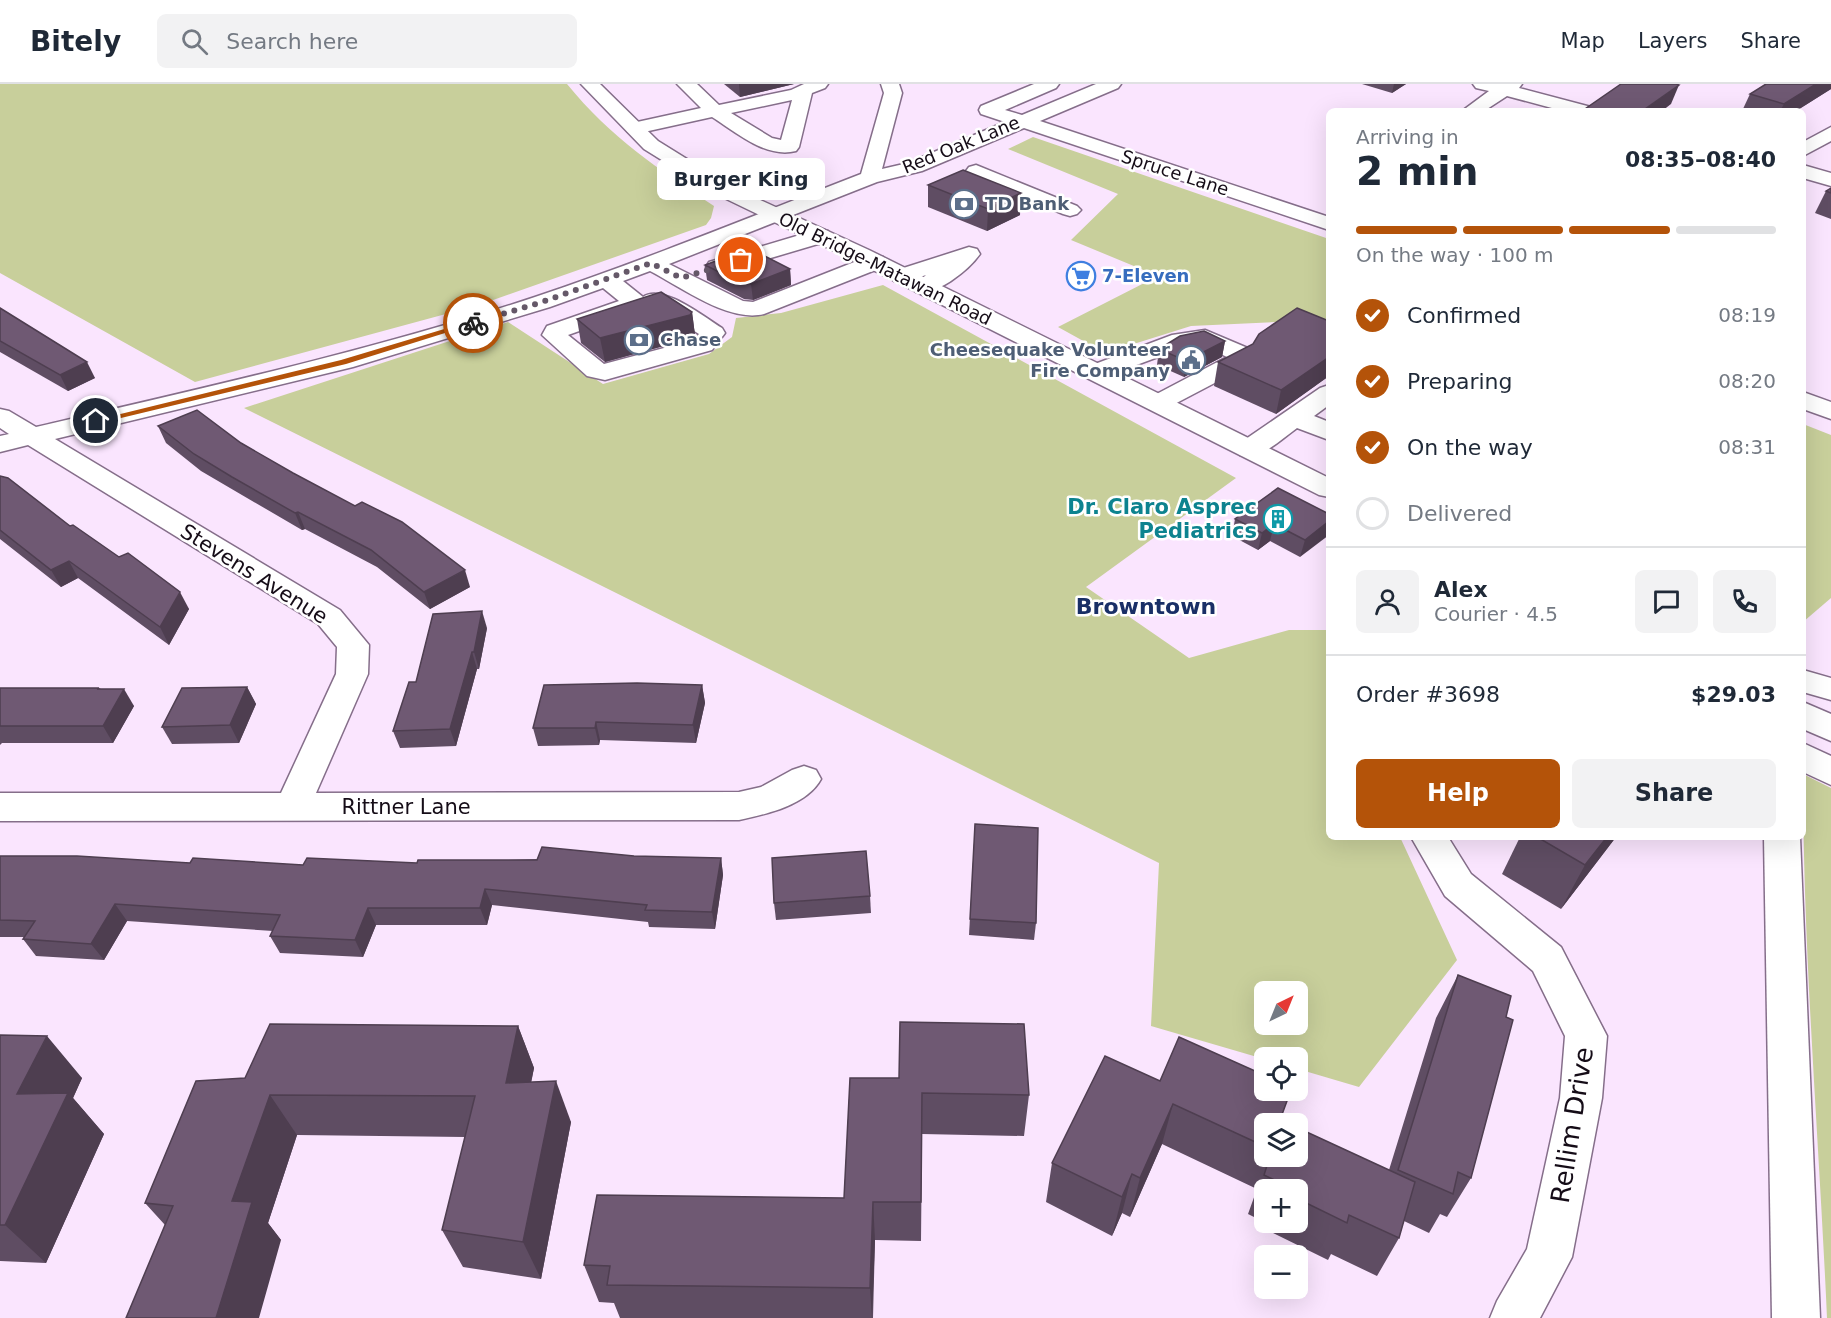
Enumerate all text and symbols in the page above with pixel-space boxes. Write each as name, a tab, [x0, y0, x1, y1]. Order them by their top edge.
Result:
search box	[157, 14, 577, 68]
text: Bitely	[30, 25, 121, 58]
icon: search	[178, 25, 211, 58]
text: Search here	[226, 29, 358, 54]
text: Map	[1561, 29, 1605, 53]
text: Layers	[1638, 29, 1707, 53]
text: Share	[1740, 29, 1801, 53]
street label: Red Oak Lane	[899, 111, 1023, 178]
text: Arriving in	[1356, 125, 1459, 149]
street label: Spruce Lane	[1119, 145, 1232, 200]
text: 08:35–08:40	[1625, 147, 1776, 172]
text: 2 min	[1356, 149, 1478, 194]
callout: Burger King	[657, 158, 825, 200]
text: Burger King	[674, 167, 808, 191]
bank icon: TD Bank	[948, 188, 980, 220]
place label: TD Bank	[985, 193, 1070, 214]
street label: Old Bridge-Matawan Road	[775, 208, 995, 329]
pin	[715, 234, 766, 285]
icon: bag	[724, 243, 757, 276]
text: On the way · 100 m	[1356, 243, 1554, 267]
supermarket icon: 7-Eleven	[1065, 260, 1097, 292]
place label: 7-Eleven	[1102, 265, 1189, 286]
courier	[443, 293, 503, 353]
icon: check	[1356, 299, 1389, 332]
text: Confirmed	[1407, 303, 1521, 328]
text: 08:19	[1718, 303, 1776, 327]
icon: bike	[457, 307, 490, 340]
bank icon: Chase	[623, 324, 655, 356]
place label: Chase	[660, 329, 721, 350]
place label: Cheesequake Volunteer Fire Company	[930, 339, 1170, 381]
public building icon: Cheesequake Volunteer Fire Company	[1175, 344, 1207, 376]
icon: check	[1356, 365, 1389, 398]
text: Preparing	[1407, 369, 1513, 394]
text: 08:20	[1718, 369, 1776, 393]
pin	[70, 395, 121, 446]
icon: home	[79, 404, 112, 437]
icon: check	[1356, 431, 1389, 464]
text: On the way	[1407, 435, 1533, 460]
text: 08:31	[1718, 435, 1776, 459]
place label: Dr. Claro Asprec Pediatrics	[1067, 495, 1257, 543]
text: Delivered	[1407, 501, 1512, 526]
building icon: Dr. Claro Asprec Pediatrics	[1262, 503, 1294, 535]
street label: Stevens Avenue	[176, 519, 332, 629]
button: person	[1356, 570, 1419, 633]
button: chat	[1635, 570, 1698, 633]
button: phone	[1713, 570, 1776, 633]
text: Alex	[1434, 577, 1488, 602]
district label: Browntown	[1076, 594, 1216, 619]
text: Courier · 4.5	[1434, 602, 1558, 626]
text: Order #3698	[1356, 682, 1500, 707]
text: $29.03	[1691, 682, 1776, 707]
button: Help	[1356, 759, 1560, 828]
button: Share	[1572, 759, 1776, 828]
street label: Rittner Lane	[341, 795, 471, 819]
north arrow	[1254, 981, 1308, 1035]
map controls	[1254, 981, 1308, 1299]
street label: Rellim Drive	[1545, 1045, 1599, 1205]
button: locate	[1254, 1047, 1308, 1101]
button: layers	[1254, 1113, 1308, 1167]
button: +	[1254, 1179, 1308, 1233]
button: −	[1254, 1245, 1308, 1299]

